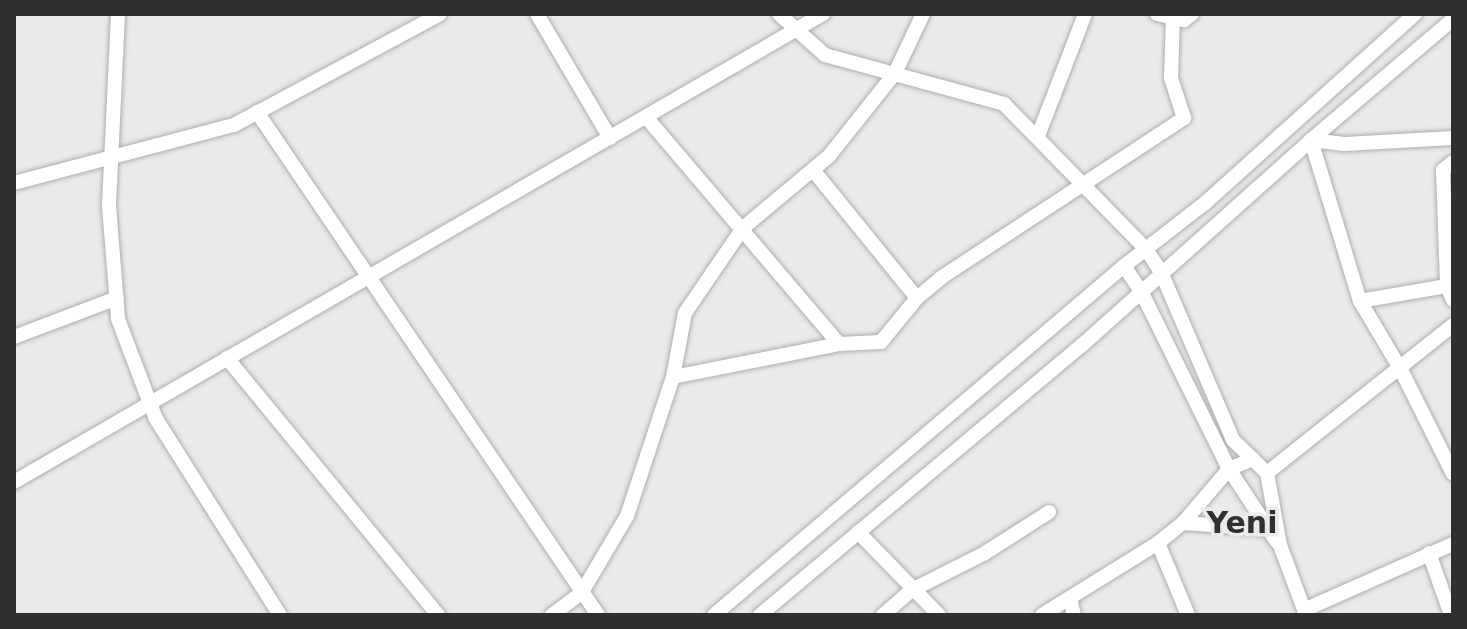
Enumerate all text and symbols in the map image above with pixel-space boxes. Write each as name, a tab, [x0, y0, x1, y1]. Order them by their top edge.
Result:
district label: Yeni	[1207, 505, 1277, 541]

